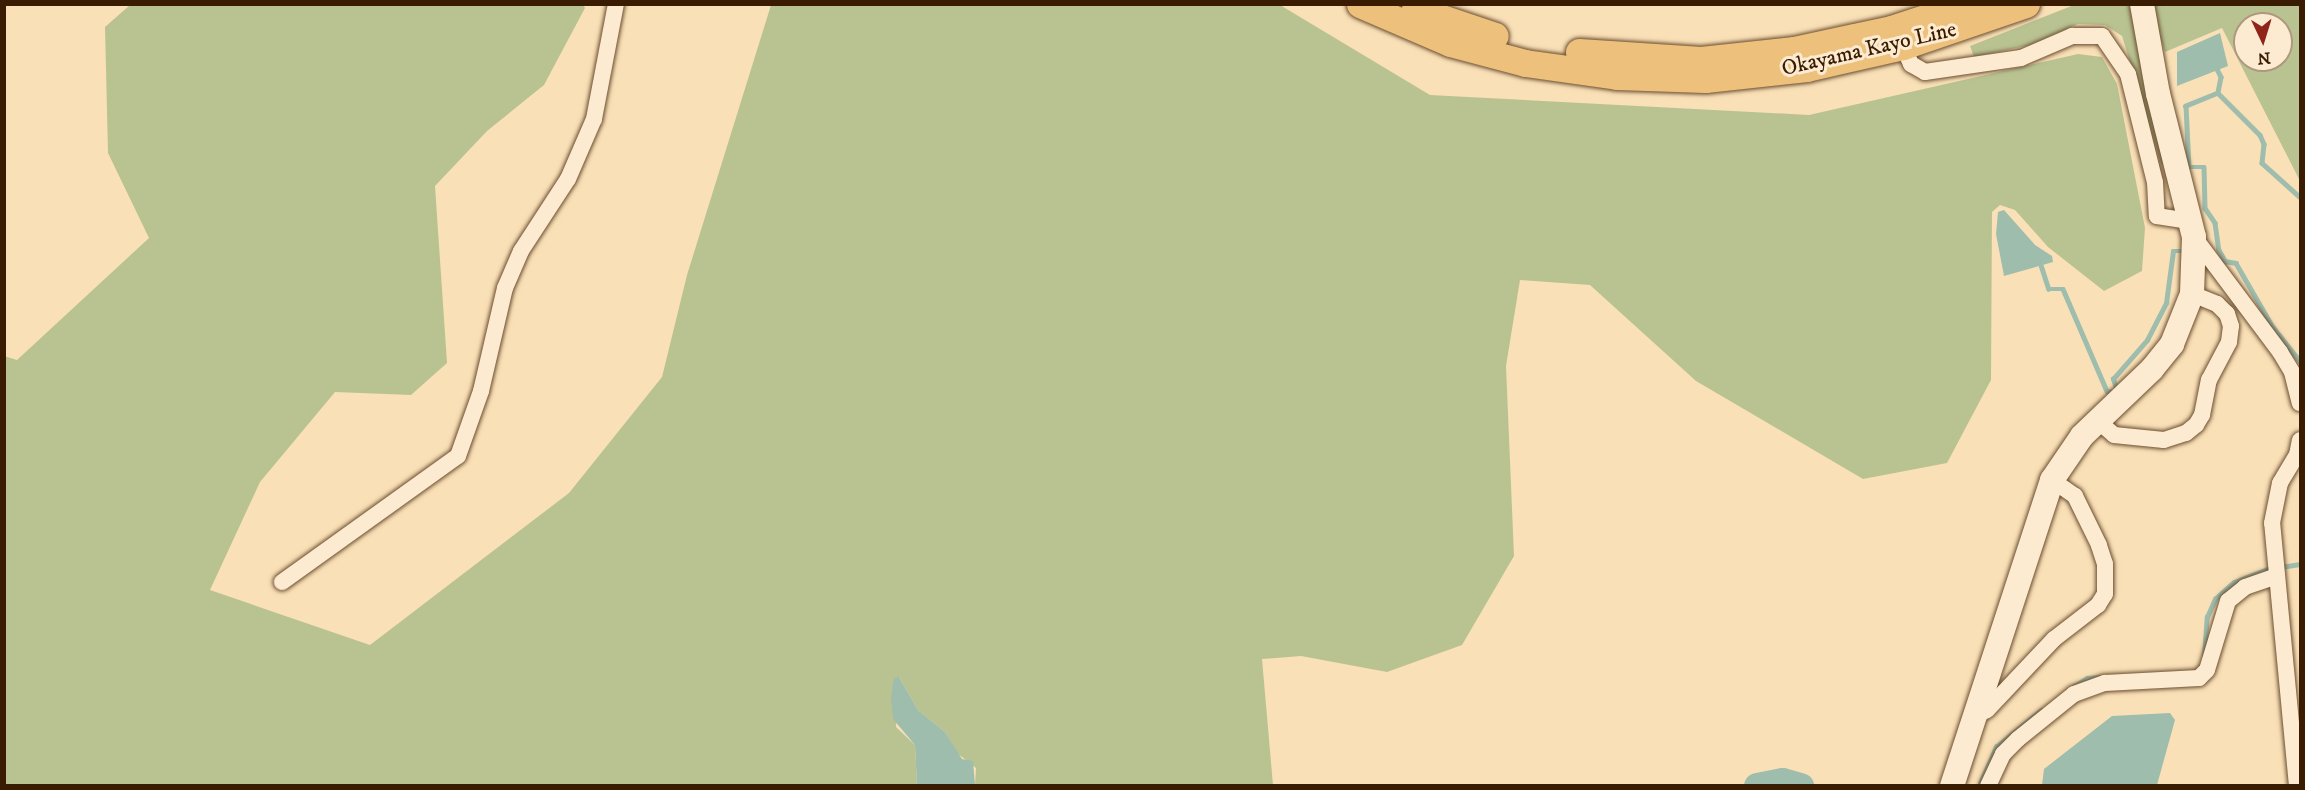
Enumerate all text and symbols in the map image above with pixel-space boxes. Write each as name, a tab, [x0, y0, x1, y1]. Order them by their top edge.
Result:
north arrow	[2233, 12, 2293, 72]
street label: Okayama Kayo Line	[1779, 16, 1959, 82]
text: N	[2257, 48, 2271, 68]

